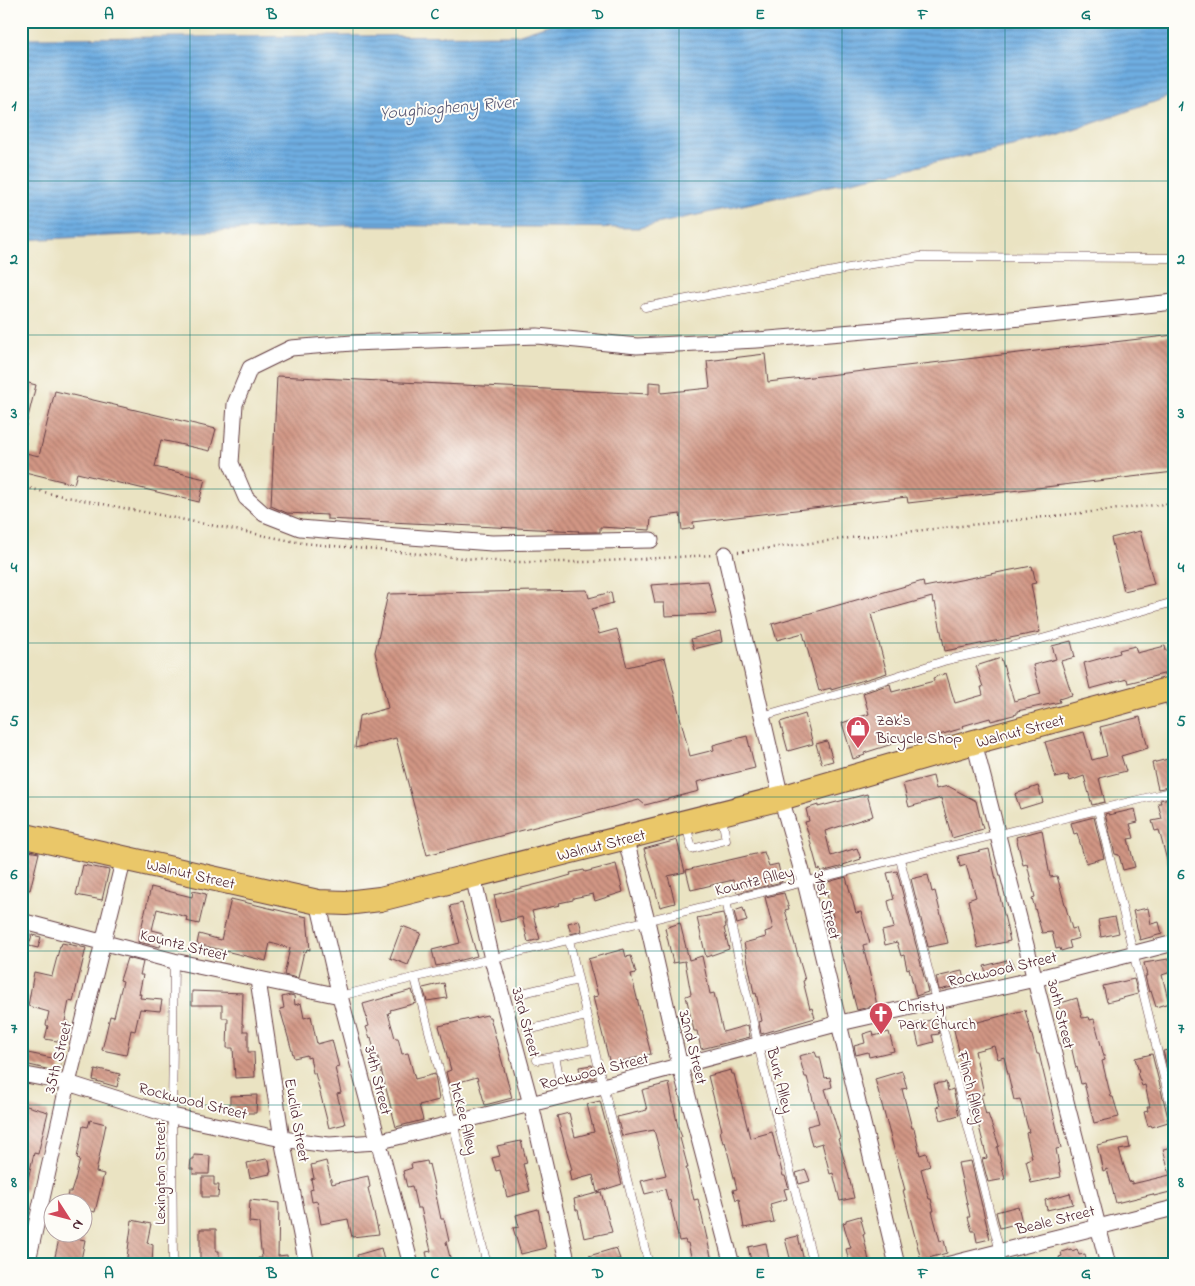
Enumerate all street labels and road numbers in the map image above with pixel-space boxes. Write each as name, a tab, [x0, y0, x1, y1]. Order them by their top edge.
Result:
street label: Walnut Street	[974, 708, 1068, 755]
street label: Walnut Street	[555, 823, 649, 869]
street label: Walnut Street	[144, 853, 238, 897]
street label: Kountz Alley	[713, 861, 797, 903]
street label: 31st Street	[806, 869, 846, 943]
street label: Kountz Street	[137, 923, 230, 969]
street label: Rockwood Street	[945, 946, 1060, 994]
street label: 30th Street	[1040, 977, 1080, 1052]
street label: 33rd Street	[504, 985, 546, 1061]
street label: 32nd Street	[671, 1008, 713, 1088]
street label: 35th Street	[38, 1019, 80, 1096]
street label: 34th Street	[357, 1043, 397, 1118]
street label: Burk Alley	[759, 1044, 799, 1116]
street label: Rockwood Street	[537, 1047, 652, 1097]
street label: Flinch Alley	[949, 1048, 991, 1126]
street label: Rockwood Street	[135, 1077, 250, 1127]
street label: Euclid Street	[277, 1077, 315, 1165]
street label: McKee Alley	[442, 1080, 484, 1157]
street label: Lexington Street	[149, 1120, 173, 1225]
street label: Beale Street	[1012, 1199, 1098, 1243]

